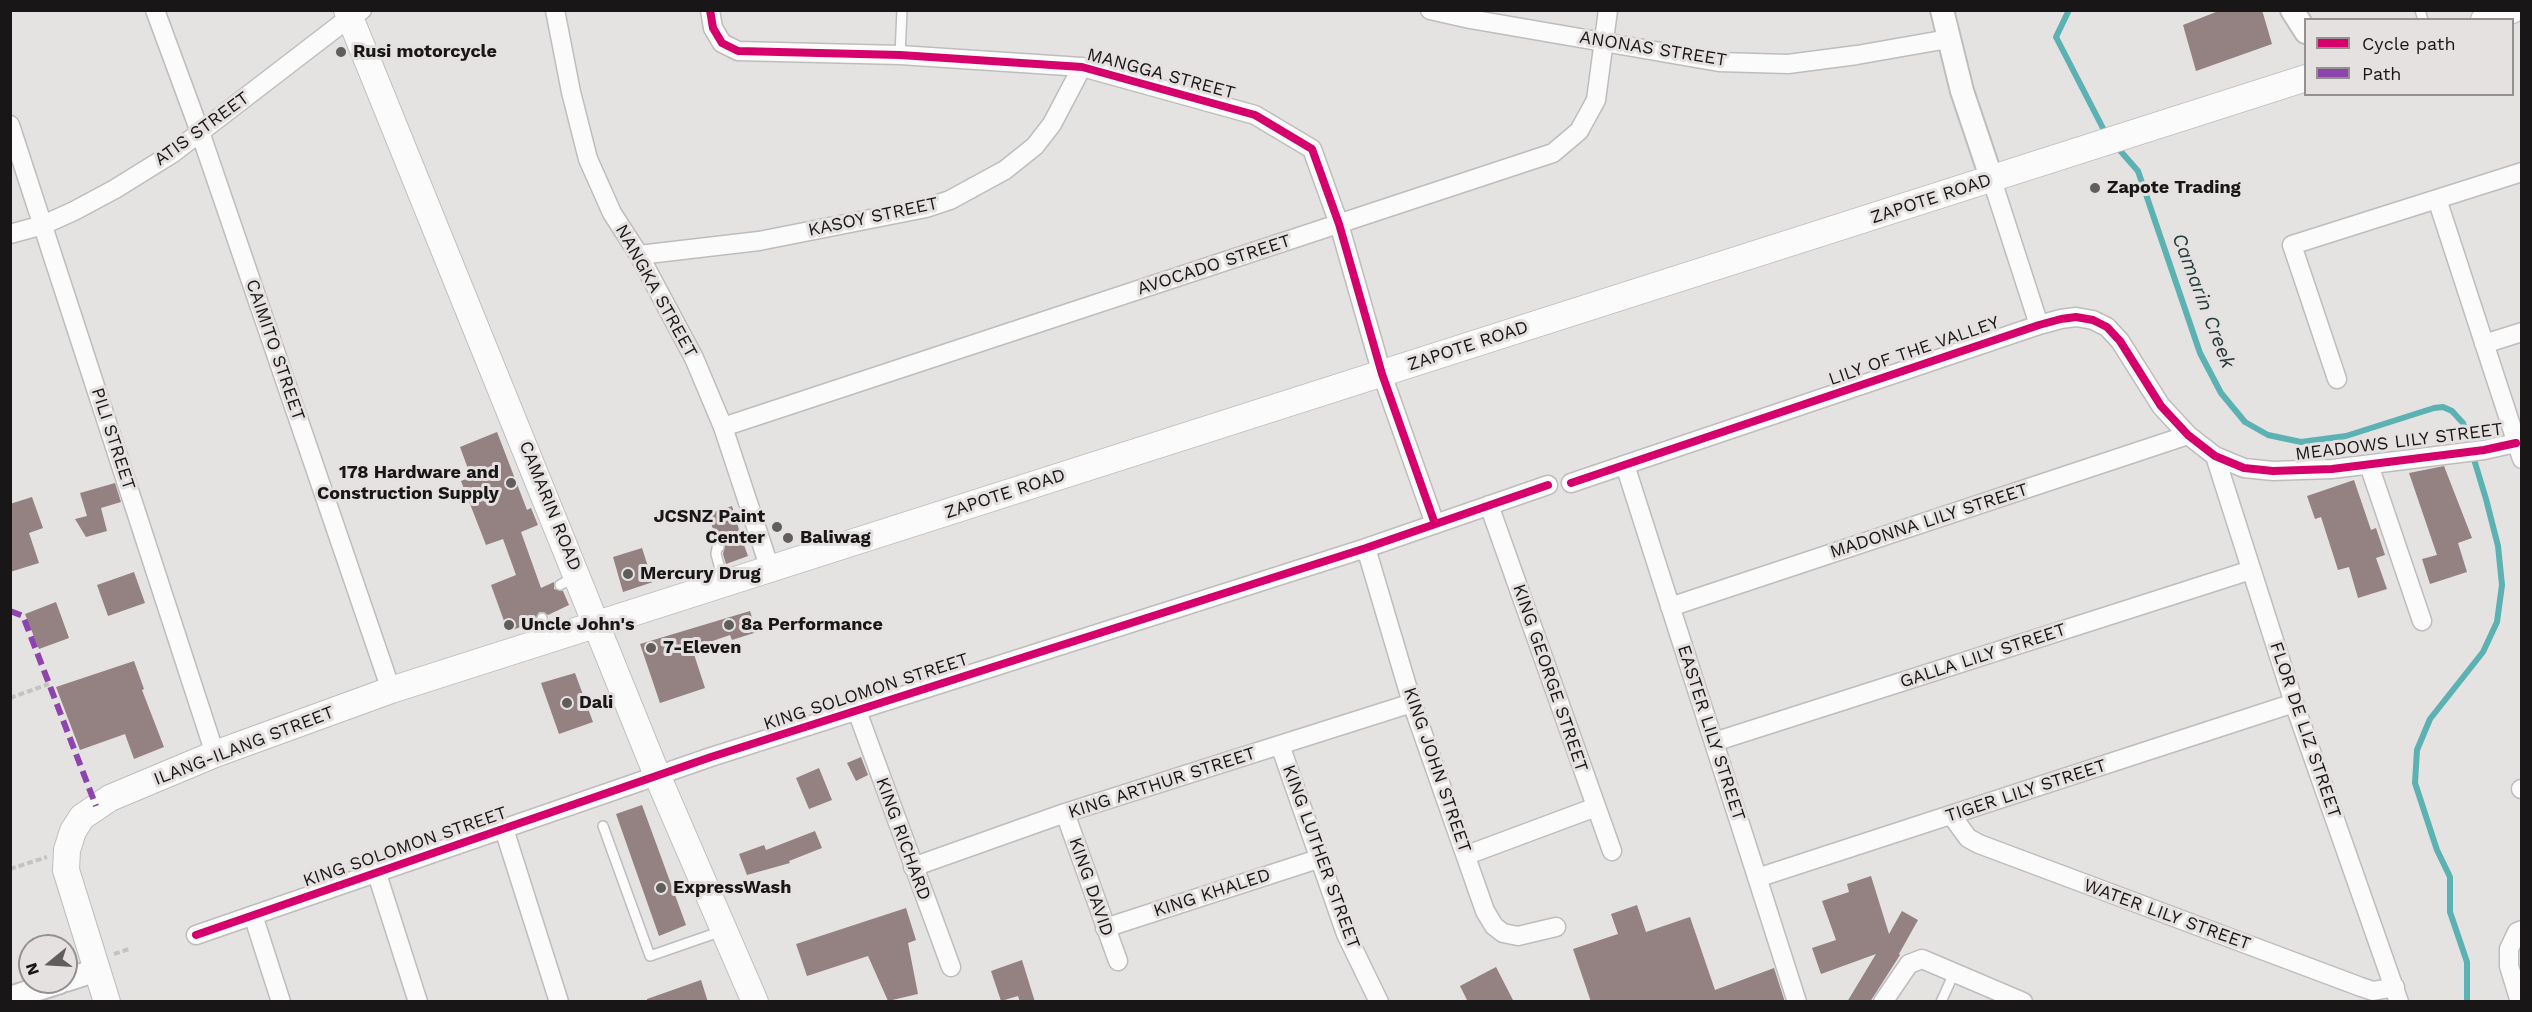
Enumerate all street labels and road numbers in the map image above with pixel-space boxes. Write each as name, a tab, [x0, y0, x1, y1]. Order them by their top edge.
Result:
street label: ANONAS STREET	[1578, 27, 1728, 71]
street label: MANGGA STREET	[1085, 44, 1237, 104]
street label: ATIS STREET	[150, 87, 254, 171]
street label: ZAPOTE ROAD	[1868, 169, 1994, 229]
street label: KASOY STREET	[806, 193, 940, 241]
street label: NANGKA STREET	[610, 221, 702, 361]
street label: AVOCADO STREET	[1135, 230, 1293, 300]
street label: CAIMITO STREET	[241, 277, 309, 423]
street label: LILY OF THE VALLEY	[1826, 312, 2002, 390]
street label: ZAPOTE ROAD	[1405, 316, 1531, 376]
street label: PILI STREET	[86, 385, 140, 493]
street label: MEADOWS LILY STREET	[2294, 419, 2504, 465]
street label: CAMARIN ROAD	[514, 438, 586, 574]
street label: ZAPOTE ROAD	[942, 464, 1068, 524]
street label: MADONNA LILY STREET	[1827, 479, 2031, 563]
street label: KING GEORGE STREET	[1508, 581, 1592, 775]
street label: GALLA LILY STREET	[1897, 619, 2069, 693]
street label: FLOR DE LIZ STREET	[2265, 639, 2345, 821]
street label: EASTER LILY STREET	[1672, 642, 1750, 824]
street label: KING SOLOMON STREET	[761, 649, 971, 735]
street label: KING JOHN STREET	[1399, 685, 1475, 855]
street label: ILANG-ILANG STREET	[151, 702, 337, 790]
street label: KING ARTHUR STREET	[1066, 743, 1258, 823]
street label: TIGER LILY STREET	[1943, 755, 2109, 827]
street label: KING LUTHER STREET	[1278, 762, 1364, 952]
street label: KING RICHARD	[871, 775, 935, 903]
street label: KING SOLOMON STREET	[300, 802, 510, 892]
street label: KING DAVID	[1064, 835, 1118, 939]
street label: KING KHALED	[1151, 864, 1273, 922]
street label: WATER LILY STREET	[2081, 875, 2253, 955]

